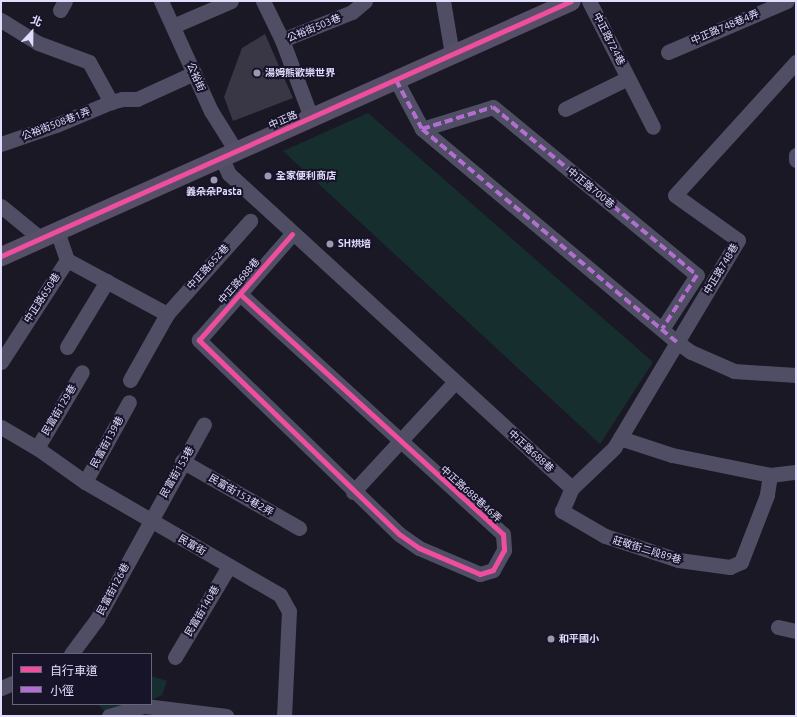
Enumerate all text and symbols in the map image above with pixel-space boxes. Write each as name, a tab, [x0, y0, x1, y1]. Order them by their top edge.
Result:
street label: 中正路748巷4弄	[689, 7, 761, 47]
street label: 中正路724巷	[591, 11, 627, 67]
north arrow	[12, 12, 52, 52]
street label: 公裕街503巷	[285, 12, 343, 44]
text: 北	[29, 13, 44, 28]
street label: 公裕街	[184, 61, 208, 93]
place label: 湯姆熊歡樂世界	[265, 67, 335, 79]
marker: 湯姆熊歡樂世界	[252, 68, 262, 78]
street label: 公裕街508巷1弄	[20, 105, 92, 143]
street label: 中正路	[267, 108, 299, 132]
street label: 中正路700巷	[565, 165, 617, 211]
place label: 全家便利商店	[276, 170, 336, 182]
marker: 全家便利商店	[263, 171, 273, 181]
marker: 義朵朵Pasta	[209, 175, 219, 185]
place label: 義朵朵Pasta	[186, 186, 242, 198]
place label: SH烘培	[338, 238, 371, 250]
marker: SH烘培	[325, 239, 335, 249]
street label: 中正路652巷	[184, 242, 232, 292]
street label: 中正路748巷	[701, 242, 741, 296]
street label: 中正路688巷	[216, 256, 262, 306]
street label: 中正路650巷	[21, 271, 63, 325]
street label: 民富街129巷	[39, 383, 79, 437]
street label: 民富街139巷	[88, 414, 126, 470]
street label: 中正路688巷	[506, 427, 556, 475]
street label: 民富街153巷	[158, 444, 196, 500]
street label: 中正路688巷46弄	[438, 463, 504, 525]
street label: 民富街153巷2弄	[207, 472, 275, 518]
street label: 民富街	[176, 532, 208, 558]
street label: 莊敬街二段89巷	[611, 534, 683, 566]
street label: 民富街126巷	[94, 561, 132, 617]
street label: 民富街140巷	[182, 584, 222, 638]
place label: 和平國小	[559, 633, 599, 645]
marker: 和平國小	[546, 634, 556, 644]
legend	[12, 653, 152, 705]
text: 自行車道	[50, 664, 98, 677]
text: 小徑	[50, 684, 74, 697]

